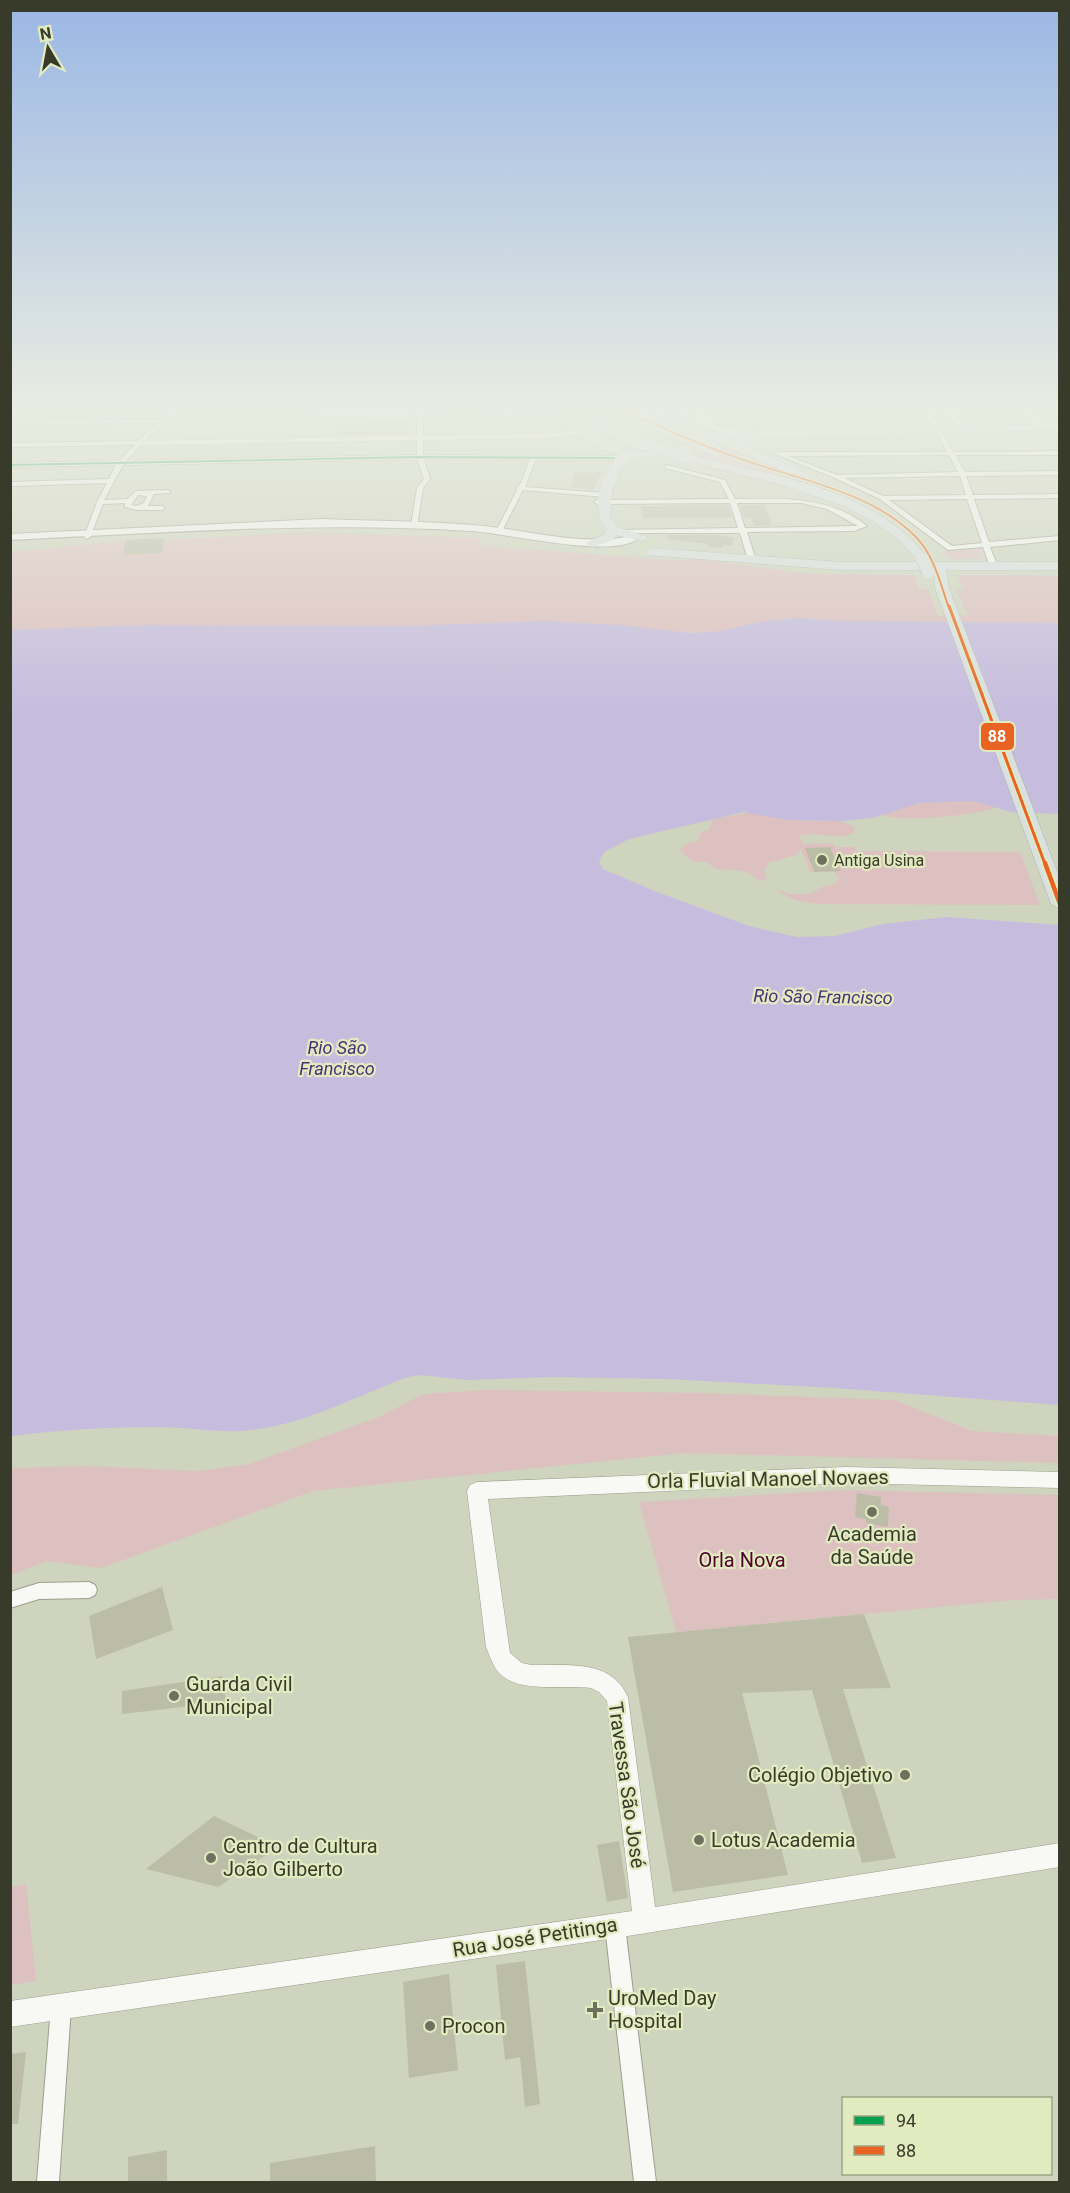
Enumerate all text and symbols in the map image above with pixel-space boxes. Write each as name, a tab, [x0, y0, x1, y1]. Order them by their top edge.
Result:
north arrow	[18, 18, 78, 78]
text: N	[38, 23, 53, 44]
line badge: 88	[980, 722, 1015, 751]
text: 88	[988, 727, 1006, 746]
place label: Antiga Usina	[834, 851, 924, 870]
marker: Antiga Usina	[815, 853, 829, 867]
water label: Rio São Francisco	[753, 985, 893, 1008]
water label: Rio São Francisco	[299, 1037, 375, 1079]
street label: Orla Fluvial Manoel Novaes	[647, 1465, 889, 1493]
marker: Academia da Saúde	[865, 1505, 879, 1519]
place label: Academia da Saúde	[827, 1522, 917, 1569]
park label: Orla Nova	[698, 1548, 786, 1572]
place label: Guarda Civil Municipal	[186, 1672, 293, 1719]
marker: Guarda Civil Municipal	[167, 1689, 181, 1703]
street label: Travessa São José	[603, 1700, 651, 1870]
place label: Colégio Objetivo	[748, 1763, 893, 1787]
marker: Colégio Objetivo	[898, 1768, 912, 1782]
place label: Lotus Academia	[711, 1828, 856, 1852]
marker: Lotus Academia	[692, 1833, 706, 1847]
place label: Centro de Cultura João Gilberto	[223, 1834, 378, 1881]
marker: Centro de Cultura João Gilberto	[204, 1851, 218, 1865]
street label: Rua José Petitinga	[451, 1912, 619, 1962]
place label: UroMed Day Hospital	[608, 1986, 717, 2033]
marker: UroMed Day Hospital	[586, 2001, 604, 2019]
place label: Procon	[442, 2014, 506, 2038]
marker: Procon	[423, 2019, 437, 2033]
legend	[842, 2097, 1052, 2175]
text: 94	[896, 2110, 916, 2131]
text: 88	[896, 2140, 916, 2161]

